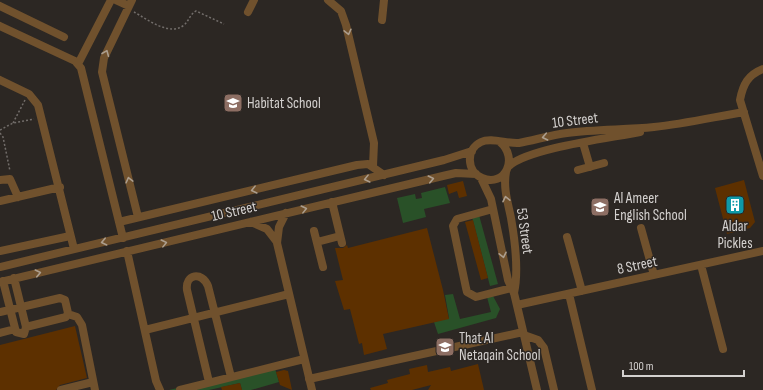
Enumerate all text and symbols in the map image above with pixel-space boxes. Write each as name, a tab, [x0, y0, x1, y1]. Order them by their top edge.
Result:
one-way arrow	[343, 29, 351, 35]
one-way arrow	[101, 50, 109, 58]
school or university icon: Habitat School	[222, 92, 244, 114]
place label: Habitat School	[247, 94, 321, 113]
street label: 10 Street	[551, 108, 599, 133]
one-way arrow	[541, 133, 548, 141]
one-way arrow	[363, 174, 370, 183]
one-way arrow	[428, 175, 434, 183]
one-way arrow	[125, 176, 134, 183]
one-way arrow	[251, 185, 258, 194]
place label: Al Ameer English School	[613, 189, 687, 225]
building icon: Aldar Pickles	[724, 194, 746, 216]
one-way arrow	[503, 196, 511, 202]
school or university icon: Al Ameer English School	[589, 196, 611, 218]
street label: 10 Street	[210, 197, 259, 226]
one-way arrow	[301, 205, 308, 214]
street label: 53 Street	[512, 207, 537, 256]
place label: Aldar Pickles	[717, 217, 753, 253]
one-way arrow	[101, 238, 107, 246]
one-way arrow	[161, 239, 168, 247]
one-way arrow	[498, 252, 506, 258]
street label: 8 Street	[615, 252, 659, 279]
one-way arrow	[35, 269, 41, 277]
place label: That Al Netaqain School	[459, 329, 541, 365]
school or university icon: That Al Netaqain School	[434, 336, 456, 358]
scale bar	[623, 352, 744, 378]
text: 100 m	[629, 359, 654, 374]

